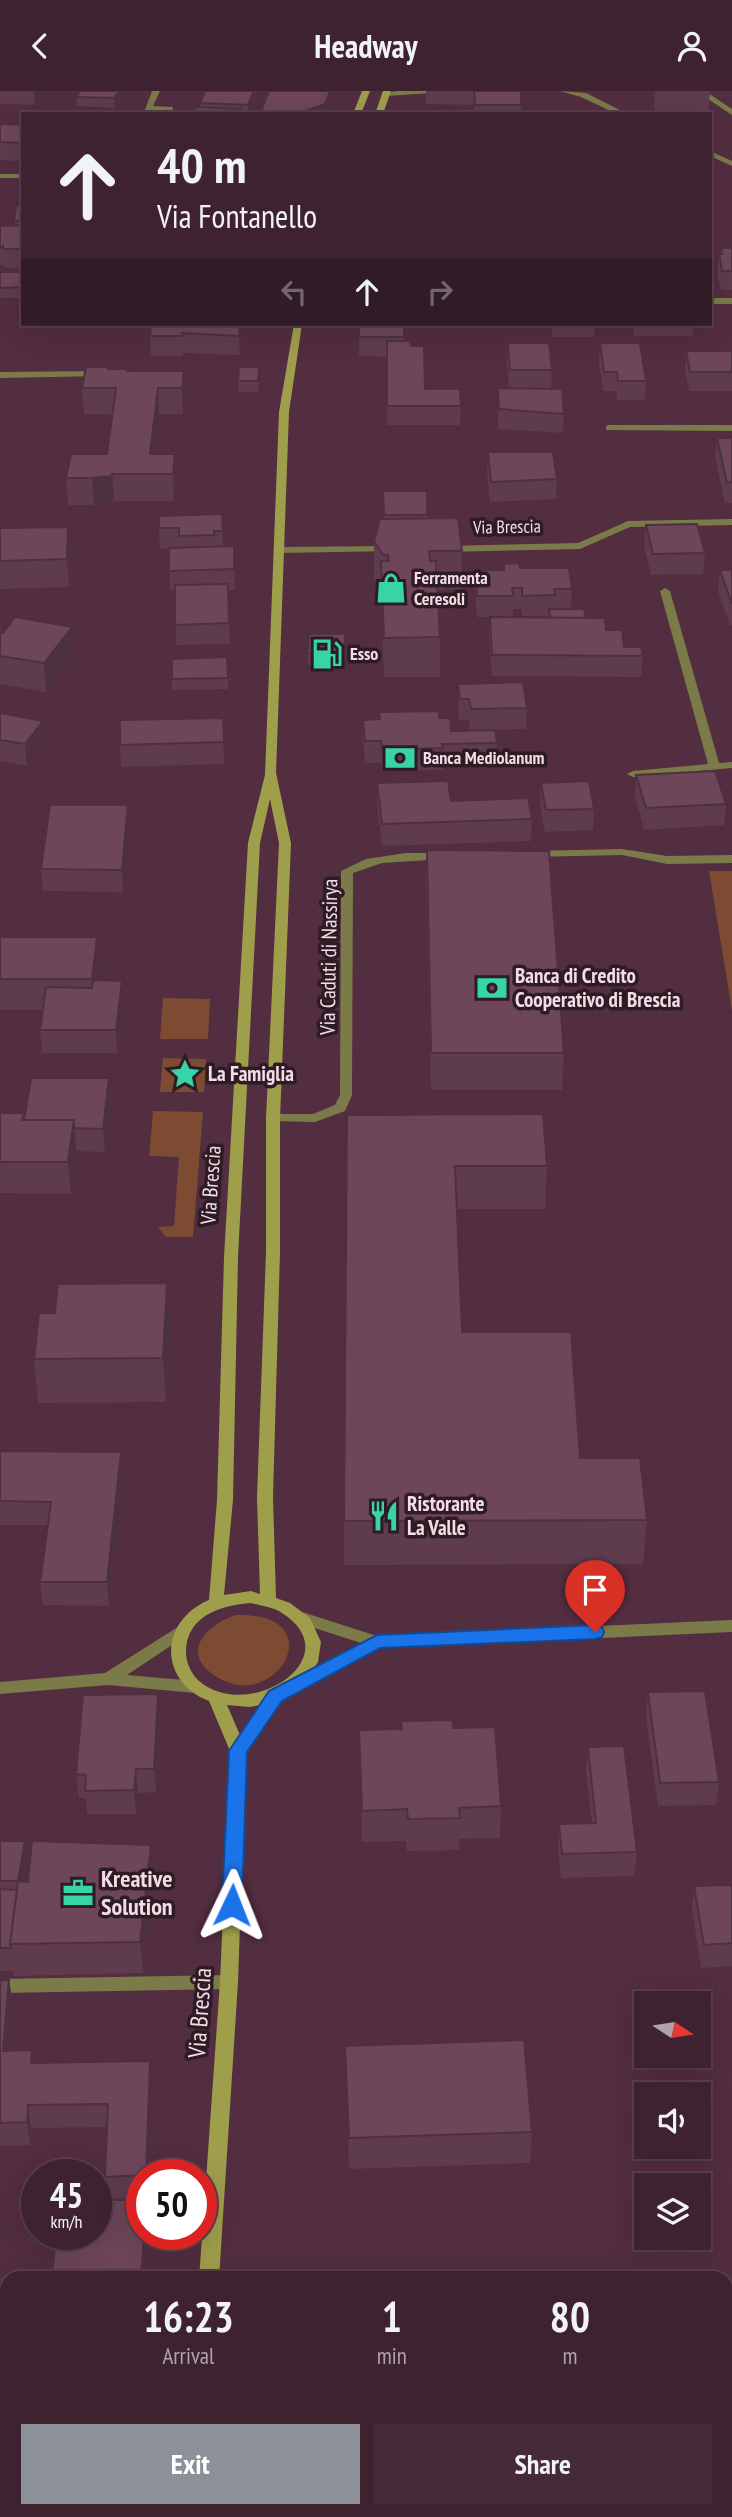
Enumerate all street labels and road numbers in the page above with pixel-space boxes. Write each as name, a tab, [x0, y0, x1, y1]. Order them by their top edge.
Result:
street label: Via Brescia	[472, 514, 541, 539]
street label: Via Caduti di Nassirya	[314, 879, 343, 1036]
street label: Via Brescia	[194, 1145, 227, 1226]
street label: Via Brescia	[181, 1967, 218, 2060]

